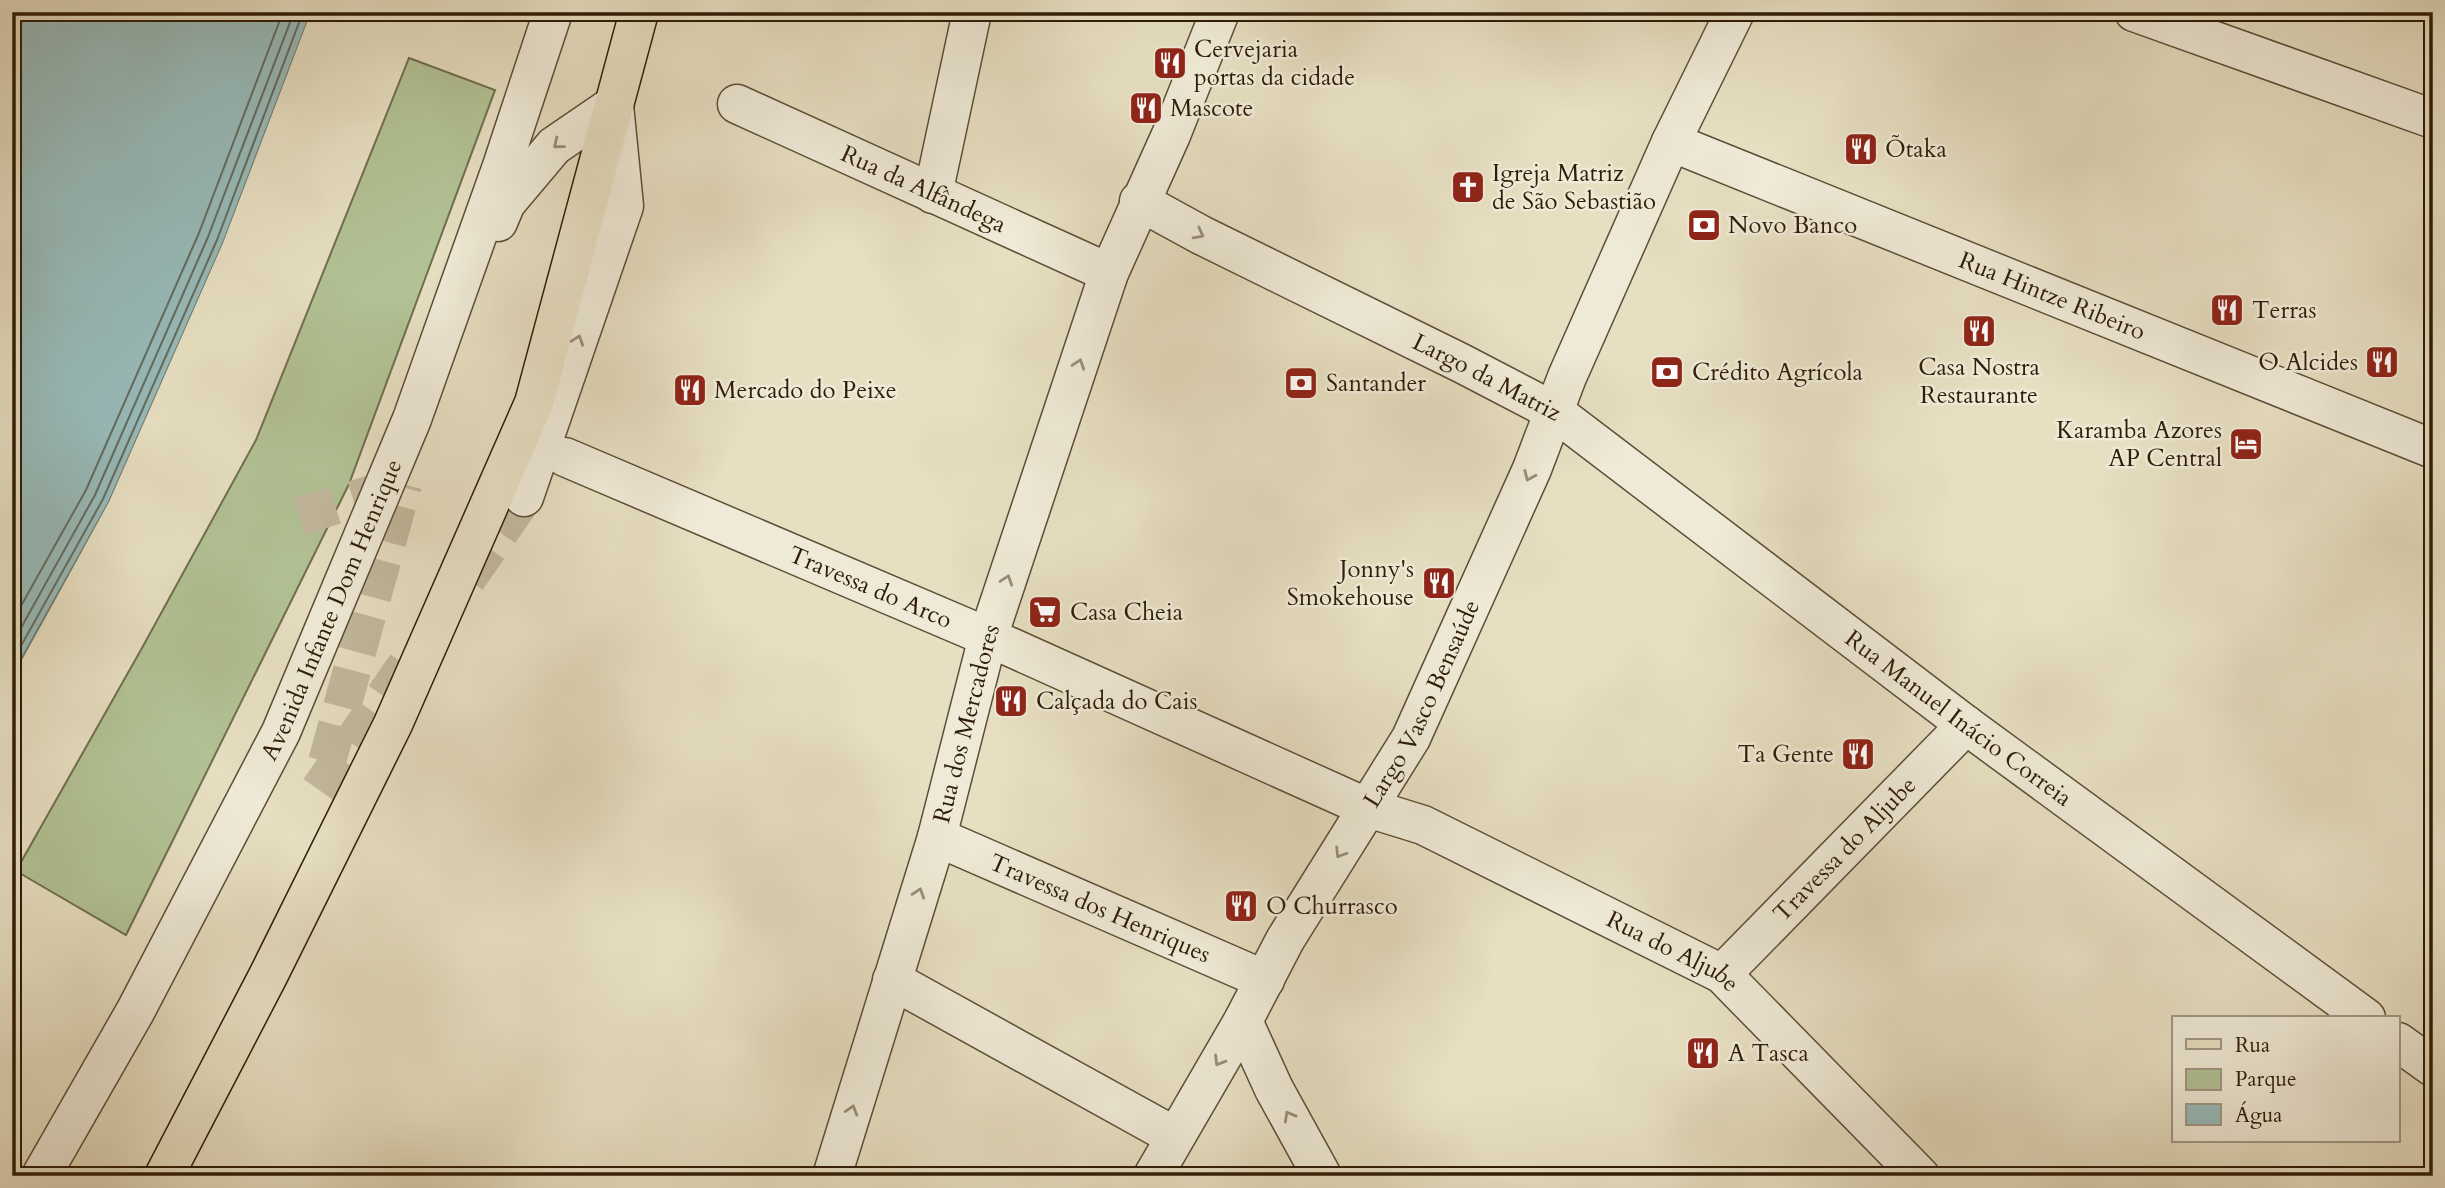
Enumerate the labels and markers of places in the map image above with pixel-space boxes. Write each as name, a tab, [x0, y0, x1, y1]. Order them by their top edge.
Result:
place label: Cervejaria portas da cidade	[1194, 33, 1355, 94]
restaurant icon: Cervejaria portas da cidade	[1151, 44, 1189, 82]
restaurant icon: Mascote	[1127, 89, 1165, 127]
place label: Mascote	[1170, 92, 1253, 125]
restaurant icon: Õtaka	[1842, 130, 1880, 168]
place label: Õtaka	[1885, 133, 1948, 166]
place label: Igreja Matriz de São Sebastião	[1492, 157, 1656, 218]
church icon: Igreja Matriz de São Sebastião	[1449, 168, 1487, 206]
bank icon: Novo Banco	[1685, 206, 1723, 244]
place label: Novo Banco	[1728, 209, 1857, 242]
restaurant icon: Terras	[2208, 291, 2246, 329]
place label: Terras	[2252, 294, 2316, 327]
restaurant icon: Casa Nostra Restaurante	[1960, 312, 1998, 350]
restaurant icon: O Alcides	[2363, 343, 2401, 381]
place label: O Alcides	[2258, 346, 2358, 379]
place label: Casa Nostra Restaurante	[1918, 351, 2041, 412]
bank icon: Crédito Agrícola	[1648, 353, 1686, 391]
place label: Crédito Agrícola	[1692, 356, 1864, 389]
bank icon: Santander	[1282, 364, 1320, 402]
place label: Santander	[1326, 367, 1426, 400]
restaurant icon: Mercado do Peixe	[671, 371, 709, 409]
place label: Mercado do Peixe	[714, 374, 897, 407]
place label: Karamba Azores AP Central	[2056, 414, 2222, 475]
hotel icon: Karamba Azores AP Central	[2227, 425, 2265, 463]
place label: Jonny's Smokehouse	[1287, 553, 1414, 614]
restaurant icon: Jonny's Smokehouse	[1420, 564, 1458, 602]
supermarket icon: Casa Cheia	[1026, 593, 1064, 631]
place label: Casa Cheia	[1070, 596, 1184, 629]
restaurant icon: Calçada do Cais	[992, 682, 1030, 720]
place label: Calçada do Cais	[1036, 685, 1197, 718]
restaurant icon: Ta Gente	[1839, 735, 1877, 773]
place label: Ta Gente	[1738, 738, 1834, 771]
restaurant icon: O Churrasco	[1222, 887, 1260, 925]
place label: O Churrasco	[1266, 890, 1398, 923]
restaurant icon: A Tasca	[1684, 1034, 1722, 1072]
place label: A Tasca	[1728, 1037, 1809, 1070]

